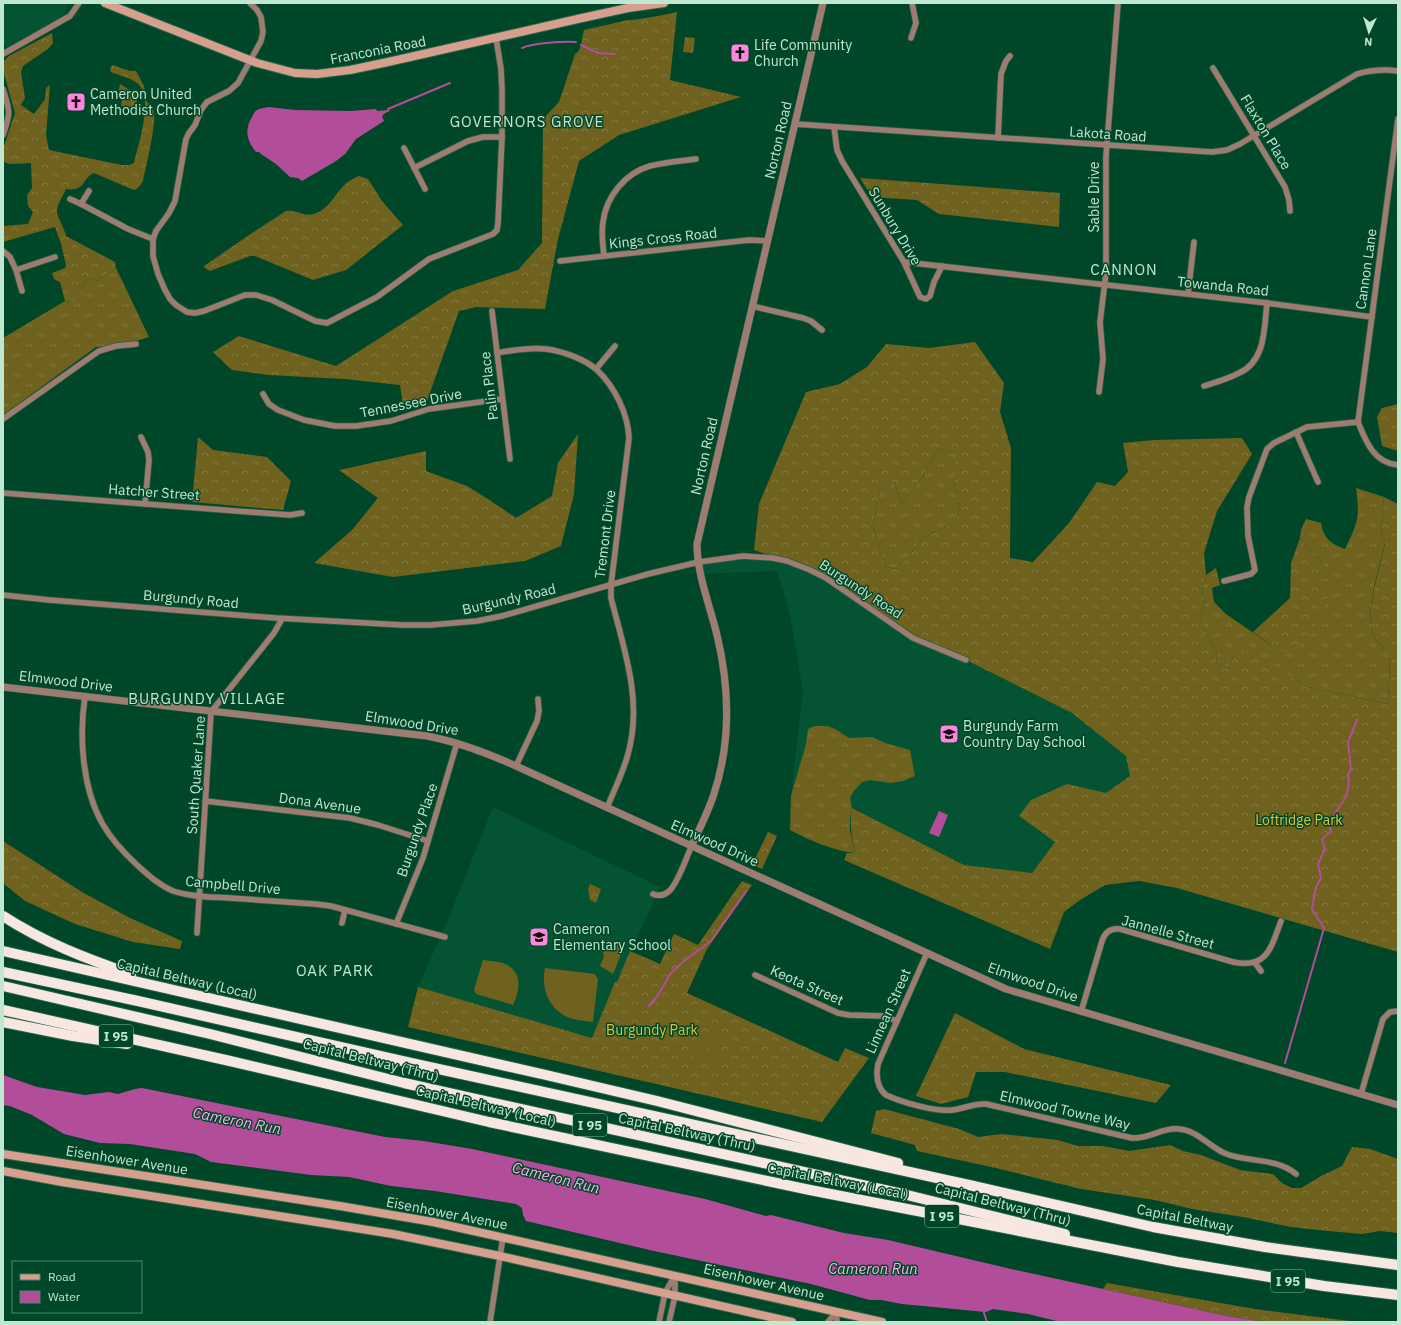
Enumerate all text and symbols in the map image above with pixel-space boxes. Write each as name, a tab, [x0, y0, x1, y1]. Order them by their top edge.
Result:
north arrow	[1349, 12, 1389, 52]
street label: Franconia Road	[329, 32, 427, 68]
text: N	[1364, 35, 1373, 49]
place label: Life Community Church	[754, 36, 852, 70]
church icon: Life Community Church	[729, 42, 751, 64]
place label: Cameron United Methodist Church	[90, 85, 201, 119]
church icon: Cameron United Methodist Church	[65, 91, 87, 113]
street label: Flaxton Place	[1237, 91, 1296, 173]
street label: Norton Road	[760, 99, 796, 181]
district label: GOVERNORS GROVE	[450, 112, 604, 131]
street label: Lakota Road	[1069, 122, 1147, 146]
street label: Sable Drive	[1085, 161, 1103, 233]
street label: Sunbury Drive	[865, 184, 926, 269]
street label: Kings Cross Road	[608, 223, 718, 253]
street label: Cannon Lane	[1351, 227, 1381, 311]
district label: CANNON	[1090, 260, 1158, 279]
street label: Towanda Road	[1176, 272, 1270, 300]
street label: Palin Place	[476, 350, 502, 421]
street label: Tennessee Drive	[359, 384, 464, 422]
street label: Norton Road	[686, 415, 722, 497]
street label: Hatcher Street	[108, 480, 200, 504]
street label: Tremont Drive	[591, 488, 619, 579]
street label: Burgundy Road	[816, 555, 906, 623]
street label: Burgundy Road	[460, 579, 558, 619]
street label: Burgundy Road	[143, 586, 239, 612]
street label: Elmwood Drive	[18, 666, 114, 696]
district label: BURGUNDY VILLAGE	[128, 689, 286, 708]
street label: Elmwood Drive	[364, 707, 460, 739]
street label: South Quaker Lane	[183, 715, 209, 835]
place label: Burgundy Farm Country Day School	[963, 717, 1086, 751]
school or university icon: Burgundy Farm Country Day School	[938, 723, 960, 745]
street label: Burgundy Place	[393, 780, 442, 879]
street label: Dona Avenue	[278, 788, 363, 818]
park label: Loftridge Park	[1255, 811, 1343, 829]
street label: Elmwood Drive	[668, 816, 762, 871]
street label: Campbell Drive	[185, 872, 282, 898]
street label: Jannelle Street	[1120, 911, 1216, 953]
place label: Cameron Elementary School	[553, 920, 671, 954]
school or university icon: Cameron Elementary School	[528, 926, 550, 948]
street label: Capital Beltway (Local)	[115, 954, 259, 1004]
street label: Elmwood Drive	[985, 958, 1081, 1006]
district label: OAK PARK	[296, 961, 374, 980]
street label: Keota Street	[768, 961, 846, 1009]
street label: Linnean Street	[861, 966, 915, 1056]
park label: Burgundy Park	[606, 1021, 699, 1039]
road number: I 95	[99, 1025, 133, 1047]
street label: Capital Beltway (Thru)	[301, 1034, 441, 1086]
street label: Capital Beltway (Local)	[414, 1081, 558, 1131]
street label: Elmwood Towne Way	[998, 1086, 1132, 1134]
water label: Cameron Run	[191, 1103, 283, 1138]
street label: Capital Beltway (Thru)	[617, 1109, 757, 1155]
road number: I 95	[573, 1114, 607, 1136]
street label: Eisenhower Avenue	[65, 1141, 190, 1179]
water label: Cameron Run	[510, 1157, 602, 1198]
street label: Capital Beltway (Local)	[766, 1158, 910, 1204]
street label: Capital Beltway (Thru)	[933, 1178, 1073, 1230]
street label: Eisenhower Avenue	[385, 1192, 510, 1234]
street label: Capital Beltway	[1135, 1200, 1235, 1236]
road number: I 95	[925, 1205, 959, 1227]
street label: Eisenhower Avenue	[702, 1259, 826, 1305]
water label: Cameron Run	[828, 1259, 918, 1278]
legend	[12, 1261, 142, 1313]
text: Road	[48, 1269, 76, 1284]
road number: I 95	[1271, 1270, 1305, 1292]
text: Water	[48, 1289, 81, 1304]

